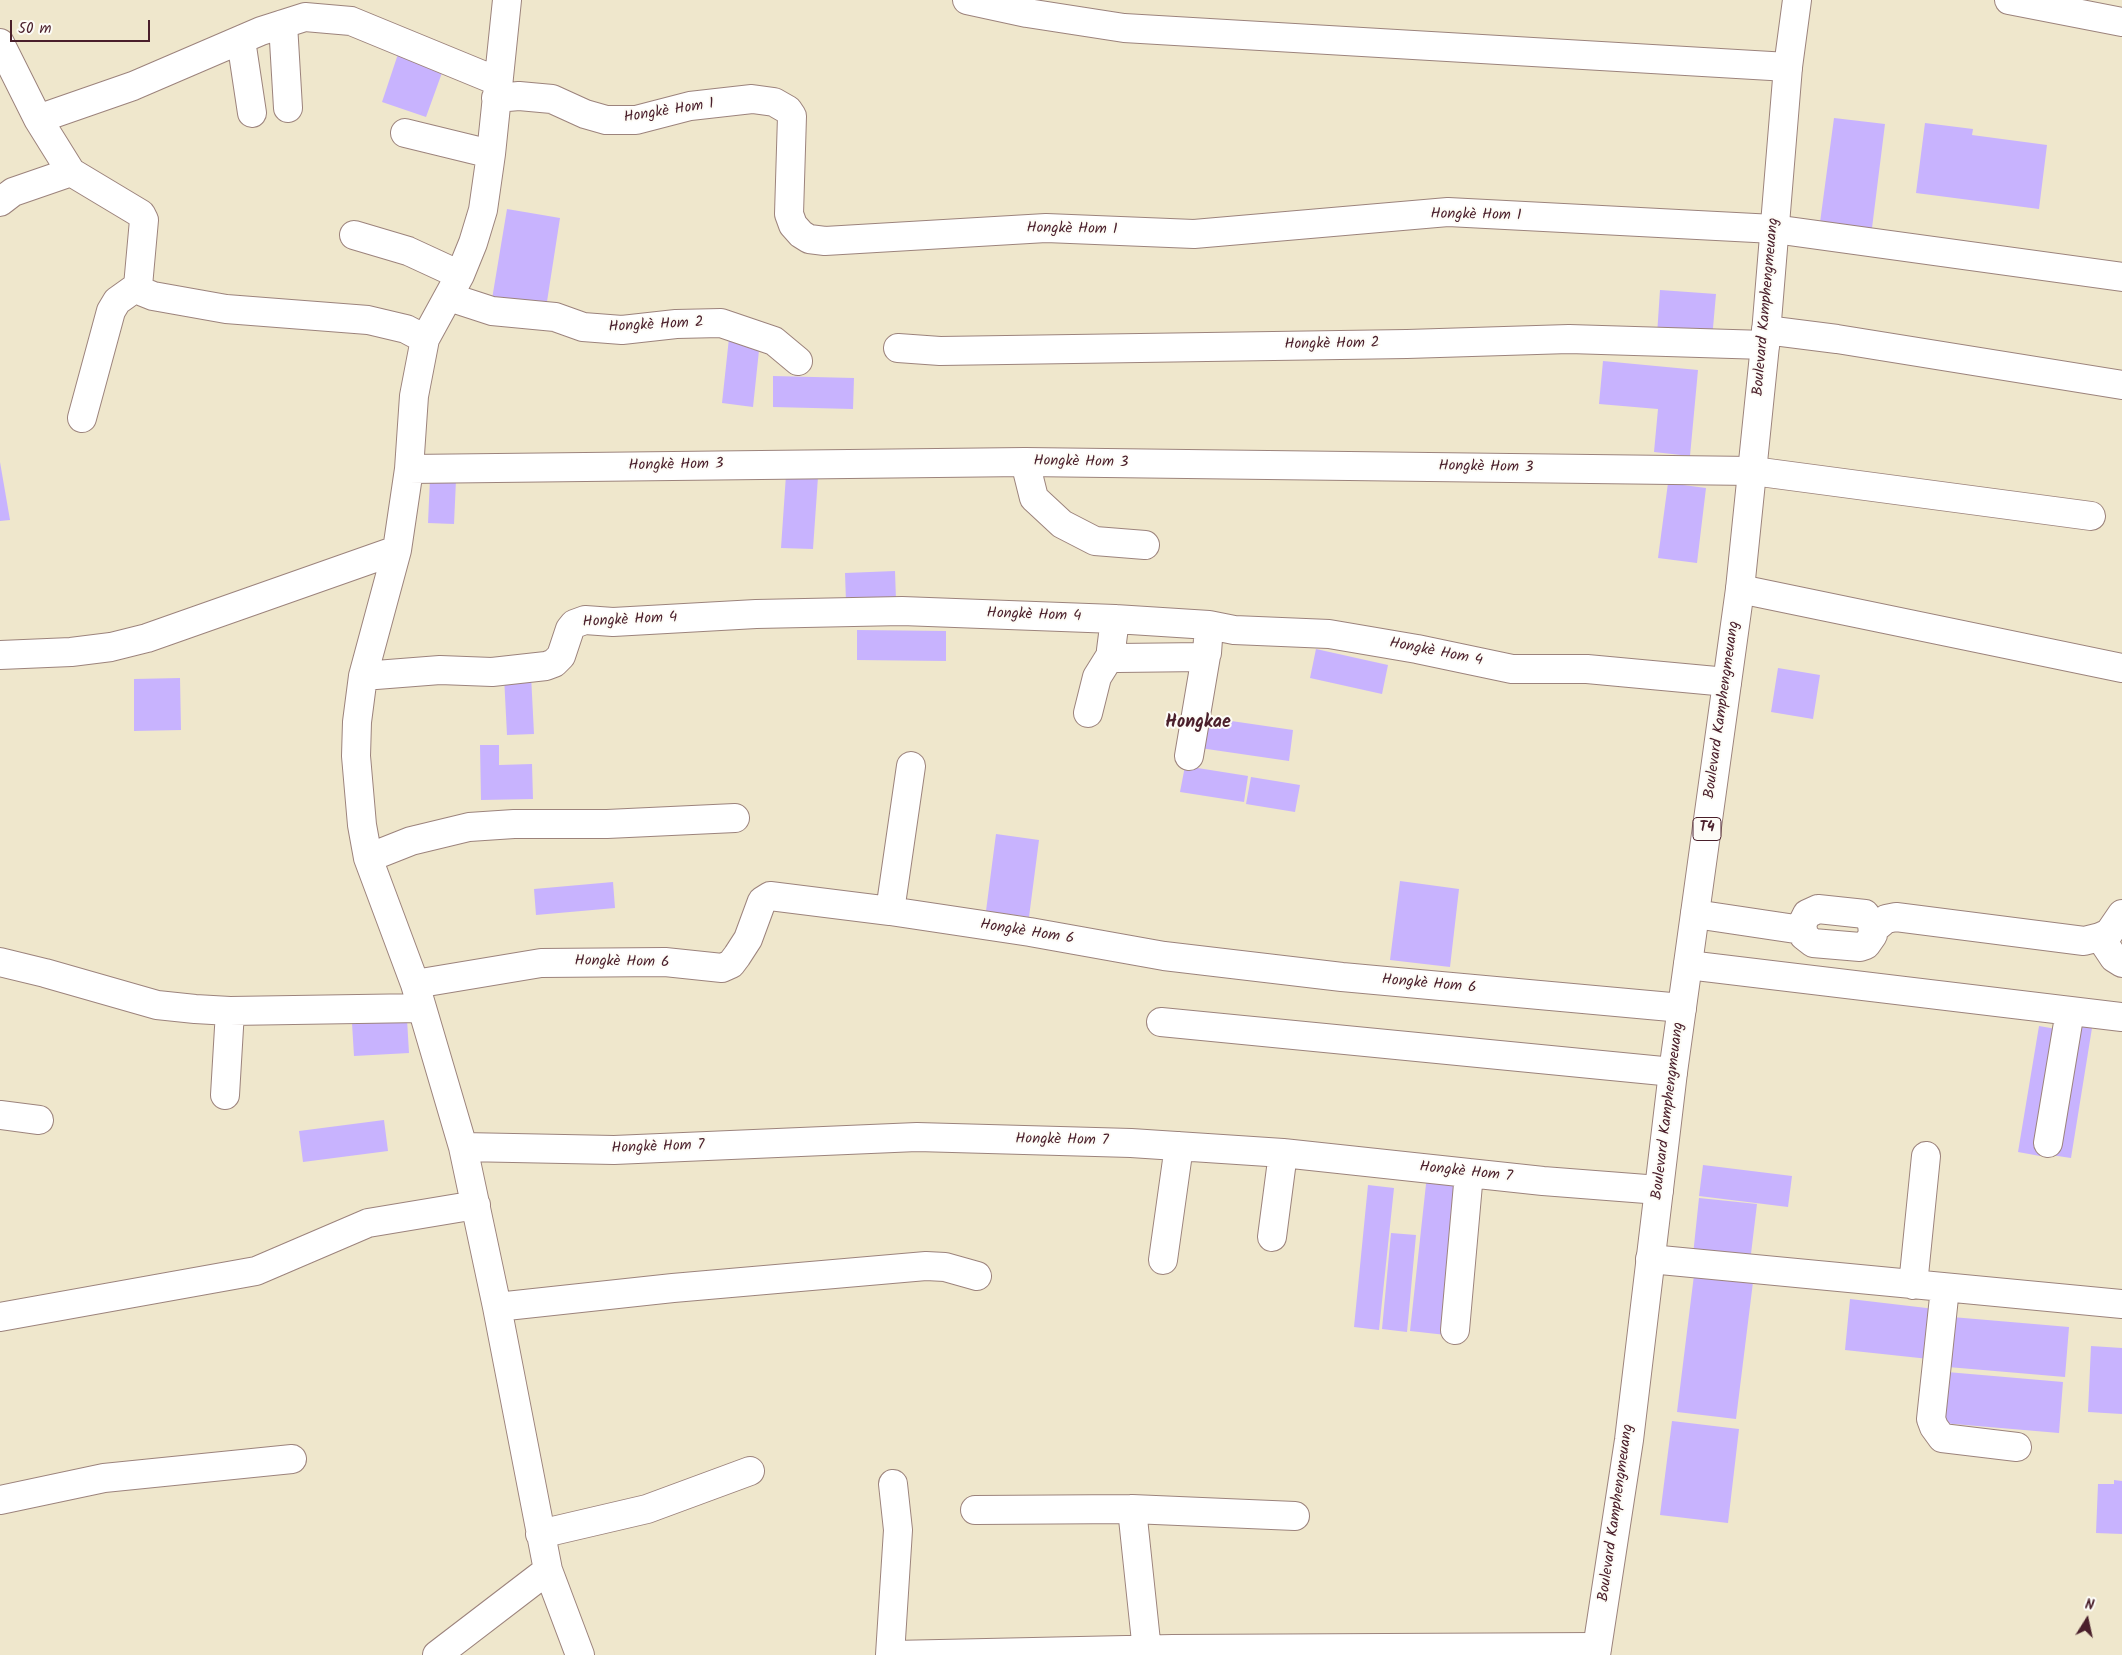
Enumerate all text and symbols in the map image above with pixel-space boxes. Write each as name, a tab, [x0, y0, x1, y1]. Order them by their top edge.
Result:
scale bar	[12, 10, 152, 42]
text: 50 m	[18, 17, 52, 41]
street label: Hongkè Hom 1	[623, 96, 715, 128]
street label: Hongkè Hom 1	[1430, 206, 1522, 226]
street label: Boulevard Kamphengmeuang	[1750, 217, 1784, 397]
street label: Hongkè Hom 1	[1026, 220, 1118, 240]
street label: Hongkè Hom 2	[608, 315, 704, 337]
street label: Hongkè Hom 2	[1284, 335, 1380, 355]
street label: Hongkè Hom 3	[1033, 453, 1129, 473]
street label: Hongkè Hom 3	[628, 456, 724, 476]
street label: Hongkè Hom 3	[1438, 458, 1534, 478]
street label: Hongkè Hom 4	[986, 605, 1082, 627]
street label: Hongkè Hom 4	[582, 610, 678, 632]
street label: Boulevard Kamphengmeuang	[1702, 620, 1744, 800]
street label: Hongkè Hom 4	[1388, 635, 1484, 671]
district label: Hongkae	[1165, 713, 1231, 735]
road number: T4	[1693, 818, 1721, 841]
street label: Hongkè Hom 6	[979, 917, 1075, 949]
street label: Hongkè Hom 6	[574, 953, 670, 973]
street label: Hongkè Hom 6	[1381, 972, 1477, 998]
street label: Boulevard Kamphengmeuang	[1649, 1021, 1689, 1201]
street label: Hongkè Hom 7	[1015, 1131, 1109, 1151]
street label: Hongkè Hom 7	[611, 1137, 705, 1159]
street label: Hongkè Hom 7	[1419, 1159, 1513, 1187]
street label: Boulevard Kamphengmeuang	[1596, 1423, 1638, 1603]
text: N	[2083, 1594, 2096, 1617]
north arrow	[2062, 1595, 2112, 1645]

